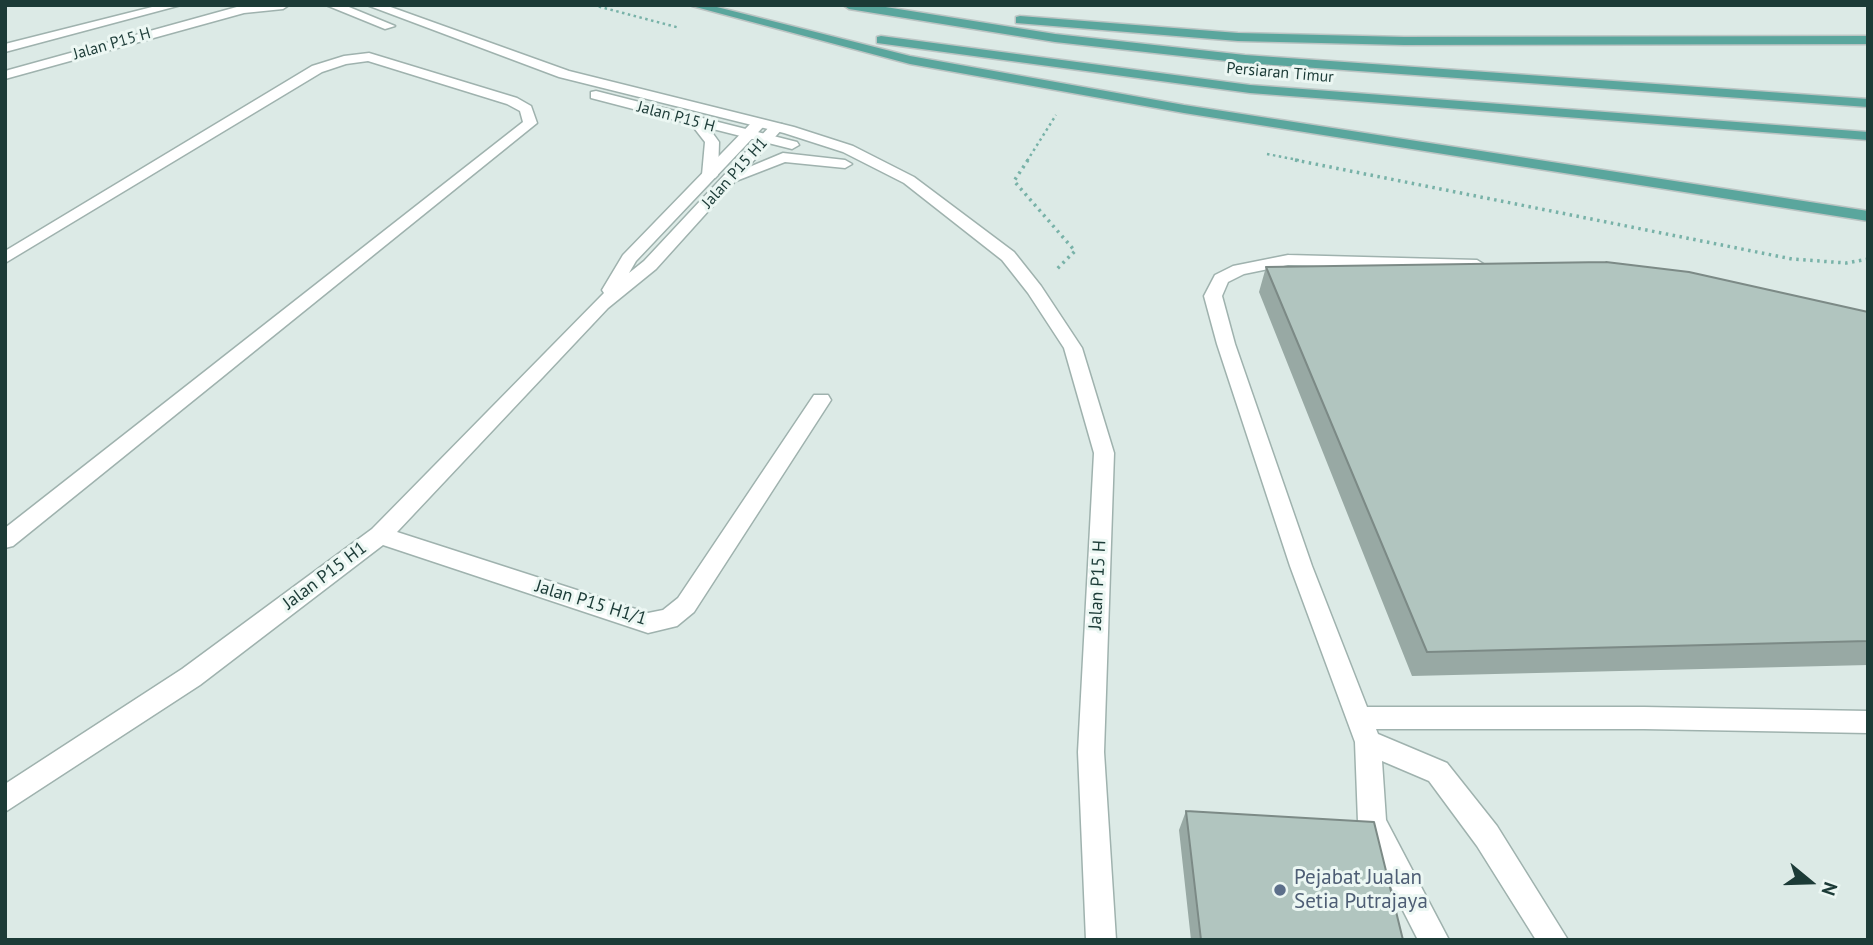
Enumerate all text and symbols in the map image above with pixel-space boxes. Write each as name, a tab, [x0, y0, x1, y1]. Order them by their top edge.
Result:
street label: Jalan P15 H	[71, 24, 153, 64]
street label: Persiaran Timur	[1226, 59, 1334, 87]
street label: Jalan P15 H	[635, 97, 717, 137]
street label: Jalan P15 H1	[698, 134, 772, 212]
street label: Jalan P15 H1	[279, 537, 371, 615]
street label: Jalan P15 H	[1085, 540, 1111, 630]
street label: Jalan P15 H1/1	[533, 576, 649, 630]
north arrow	[1775, 847, 1845, 917]
place label: Pejabat Jualan Setia Putrajaya	[1294, 865, 1428, 915]
text: N	[1816, 879, 1843, 899]
marker: Pejabat Jualan Setia Putrajaya	[1272, 882, 1288, 898]

